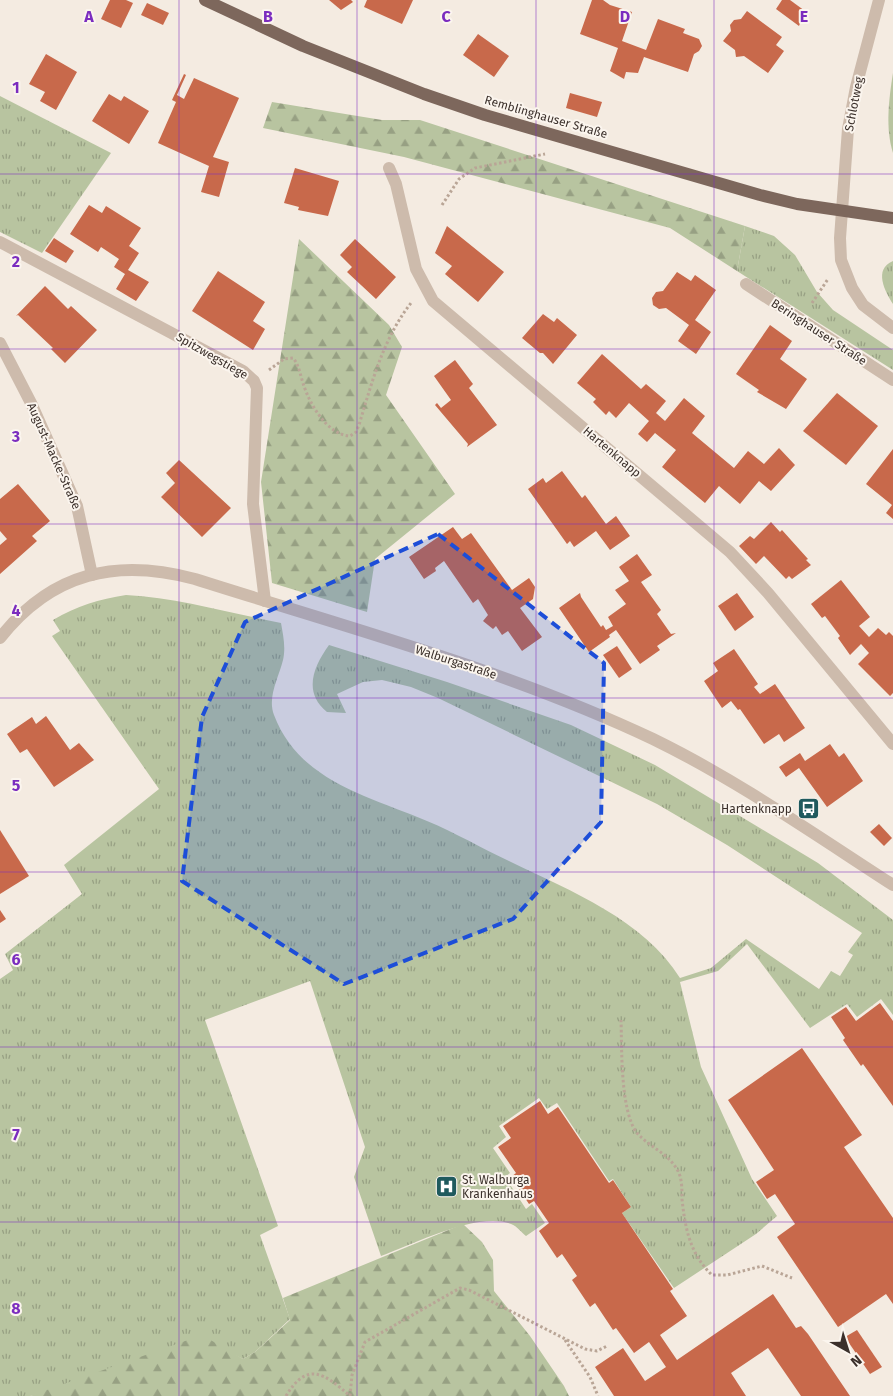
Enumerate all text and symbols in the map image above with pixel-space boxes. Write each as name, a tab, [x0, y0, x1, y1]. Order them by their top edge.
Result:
text: A	[83, 7, 94, 26]
text: B	[263, 7, 273, 26]
text: C	[441, 7, 451, 26]
text: D	[620, 7, 630, 26]
text: E	[800, 7, 808, 26]
street label: Schlotweg	[842, 75, 866, 133]
text: 1	[12, 78, 20, 97]
street label: Remblinghauser Straße	[483, 93, 609, 141]
text: 2	[12, 252, 20, 271]
street label: Beringhauser Straße	[769, 296, 869, 368]
street label: Spitzwegstiege	[174, 330, 250, 382]
street label: August-Macke-Straße	[24, 401, 84, 511]
street label: Hartenknapp	[580, 424, 644, 480]
text: 3	[11, 427, 20, 446]
text: 4	[11, 601, 21, 620]
street label: Walburgastraße	[414, 642, 498, 682]
text: 5	[12, 776, 21, 795]
bus stop icon: Hartenknapp	[796, 797, 820, 821]
place label: Hartenknapp	[721, 802, 792, 816]
text: 6	[11, 950, 21, 969]
text: 7	[12, 1125, 20, 1144]
place label: St. Walburga Krankenhaus	[462, 1173, 533, 1201]
hospital icon: St. Walburga Krankenhaus	[434, 1175, 458, 1199]
text: 8	[11, 1299, 21, 1318]
north arrow	[823, 1326, 873, 1376]
text: N	[847, 1351, 865, 1370]

